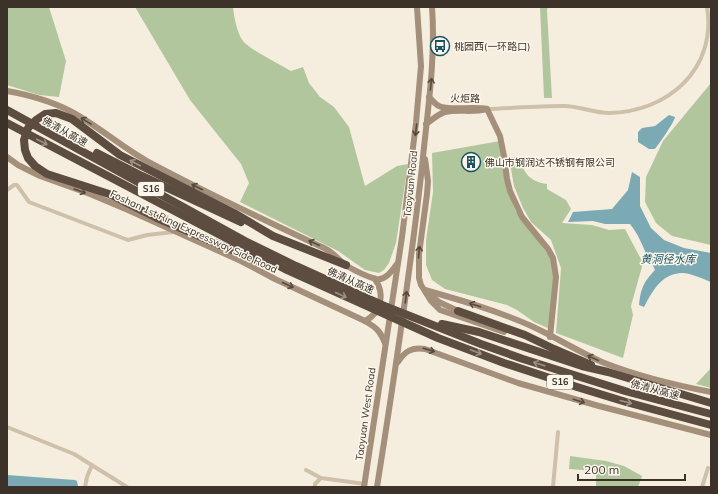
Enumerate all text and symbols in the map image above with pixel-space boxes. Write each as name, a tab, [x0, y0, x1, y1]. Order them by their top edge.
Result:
bus stop icon: 桃园西(一环路口)	[429, 35, 451, 57]
place label: 桃园西(一环路口)	[454, 40, 530, 53]
one-way arrow	[427, 78, 434, 91]
street label: 火炬路	[450, 92, 480, 105]
street label: 佛清从高速	[39, 113, 90, 149]
one-way arrow	[80, 116, 92, 124]
one-way arrow	[412, 123, 419, 136]
one-way arrow	[35, 138, 47, 146]
street label: Taoyuan Road	[401, 150, 420, 218]
building icon: 佛山市钢润达不锈钢有限公司	[460, 151, 482, 173]
place label: 佛山市钢润达不锈钢有限公司	[484, 156, 615, 169]
one-way arrow	[129, 159, 141, 166]
road number: S16	[138, 182, 164, 196]
one-way arrow	[191, 183, 203, 190]
one-way arrow	[74, 187, 86, 195]
street label: Foshan 1st Ring Expressway Side Road	[108, 187, 279, 276]
one-way arrow	[309, 239, 321, 246]
one-way arrow	[416, 246, 423, 259]
water label: 黄洞径水库	[641, 252, 697, 266]
street label: 佛清从高速	[324, 264, 376, 297]
one-way arrow	[281, 282, 293, 289]
one-way arrow	[402, 291, 409, 304]
one-way arrow	[334, 292, 346, 299]
one-way arrow	[468, 301, 481, 308]
one-way arrow	[422, 347, 435, 354]
one-way arrow	[469, 349, 481, 357]
one-way arrow	[588, 354, 600, 361]
one-way arrow	[533, 360, 546, 367]
street label: Taoyuan West Road	[353, 367, 378, 462]
road number: S16	[547, 375, 573, 389]
street label: 佛清从高速	[628, 376, 681, 402]
one-way arrow	[572, 398, 585, 405]
one-way arrow	[619, 399, 632, 406]
scale bar	[578, 456, 685, 482]
text: 200 m	[584, 462, 619, 477]

